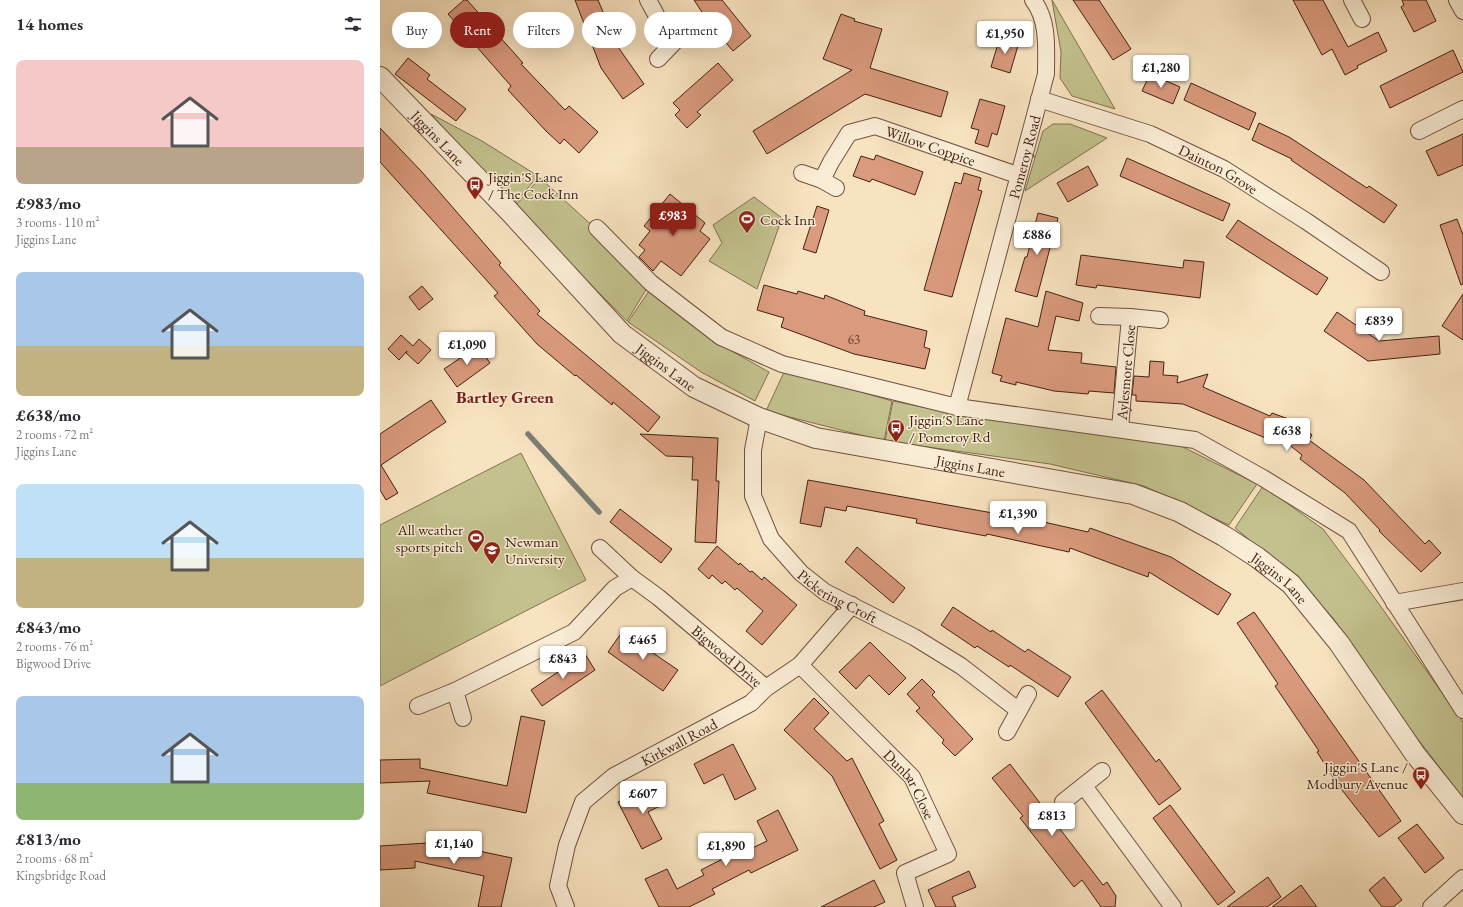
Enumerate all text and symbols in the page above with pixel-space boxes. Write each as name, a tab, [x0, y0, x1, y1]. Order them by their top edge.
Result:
chip: Buy	[392, 12, 442, 48]
chip: Rent	[450, 12, 505, 48]
chip: Filters	[513, 12, 574, 48]
chip: New	[582, 12, 636, 48]
chip: Apartment	[644, 12, 732, 48]
text: 14 homes	[16, 13, 83, 35]
icon: filters	[342, 13, 364, 35]
pin: £1,950	[972, 21, 1038, 55]
text: £1,950	[986, 25, 1024, 42]
pin: £1,280	[1128, 55, 1194, 89]
text: £1,280	[1142, 59, 1180, 76]
icon: home	[154, 86, 226, 158]
street label: Jiggins Lane	[406, 104, 469, 169]
street label: Pomeroy Road	[1004, 113, 1044, 201]
street label: Willow Coppice	[883, 121, 978, 170]
street label: Dainton Grove	[1176, 140, 1262, 198]
place label: Jiggin'S Lane / The Cock Inn	[486, 167, 579, 203]
bus stop icon: Jiggin'S Lane / The Cock Inn	[465, 175, 485, 200]
text: £983/mo	[16, 192, 81, 214]
pin: £983	[649, 203, 697, 237]
text: £983	[659, 207, 687, 224]
sports icon: Cock Inn	[737, 209, 757, 234]
place label: Cock Inn	[760, 210, 815, 229]
text: 3 rooms · 110 m²	[16, 214, 100, 231]
pin: £886	[1013, 222, 1061, 256]
text: £886	[1023, 226, 1051, 243]
text: Jiggins Lane	[16, 231, 76, 248]
icon: home	[154, 298, 226, 370]
pin: £839	[1355, 308, 1403, 342]
text: £839	[1365, 312, 1393, 329]
street label: Aylesmore Close	[1111, 324, 1139, 422]
house number: 63	[848, 331, 860, 348]
pin: £1,090	[434, 332, 500, 366]
text: £1,090	[448, 336, 486, 353]
street label: Jiggins Lane	[631, 337, 700, 395]
district label: Bartley Green	[456, 386, 554, 408]
text: £638/mo	[16, 404, 81, 426]
place label: Jiggin'S Lane / Pomeroy Rd	[907, 410, 991, 446]
bus stop icon: Jiggin'S Lane / Pomeroy Rd	[886, 418, 906, 443]
pin: £638	[1263, 418, 1311, 452]
text: £638	[1273, 422, 1301, 439]
text: 2 rooms · 72 m²	[16, 426, 93, 443]
text: Jiggins Lane	[16, 443, 76, 460]
street label: Jiggins Lane	[933, 450, 1007, 481]
pin: £1,390	[985, 501, 1051, 535]
text: £1,390	[999, 505, 1037, 522]
icon: home	[154, 510, 226, 582]
place label: All weather sports pitch	[395, 520, 463, 556]
sports icon: All weather sports pitch	[466, 528, 486, 553]
place label: Newman University	[505, 532, 565, 568]
school or university icon: Newman University	[482, 540, 502, 565]
street label: Jiggins Lane	[1246, 546, 1312, 607]
street label: Pickering Croft	[794, 565, 881, 627]
text: £843/mo	[16, 616, 81, 638]
street label: Bigwood Drive	[688, 620, 767, 691]
pin: £465	[619, 627, 667, 661]
text: £465	[629, 631, 657, 648]
text: 2 rooms · 76 m²	[16, 638, 93, 655]
pin: £843	[539, 646, 587, 680]
text: £843	[549, 650, 577, 667]
text: Bigwood Drive	[16, 655, 91, 672]
street label: Kirkwall Road	[637, 713, 720, 770]
icon: home	[154, 722, 226, 794]
street label: Dunbar Close	[880, 745, 940, 822]
place label: Jiggin'S Lane / Modbury Avenue	[1307, 757, 1408, 793]
bus stop icon: Jiggin'S Lane / Modbury Avenue	[1411, 765, 1431, 790]
pin: £607	[619, 781, 667, 815]
text: £607	[629, 785, 657, 802]
pin: £813	[1028, 803, 1076, 837]
text: £813	[1038, 807, 1066, 824]
text: £813/mo	[16, 828, 81, 850]
pin: £1,140	[421, 831, 487, 865]
pin: £1,890	[693, 833, 759, 867]
text: £1,140	[435, 835, 473, 852]
text: £1,890	[707, 837, 745, 854]
text: 2 rooms · 68 m²	[16, 850, 93, 867]
text: Kingsbridge Road	[16, 867, 106, 884]

